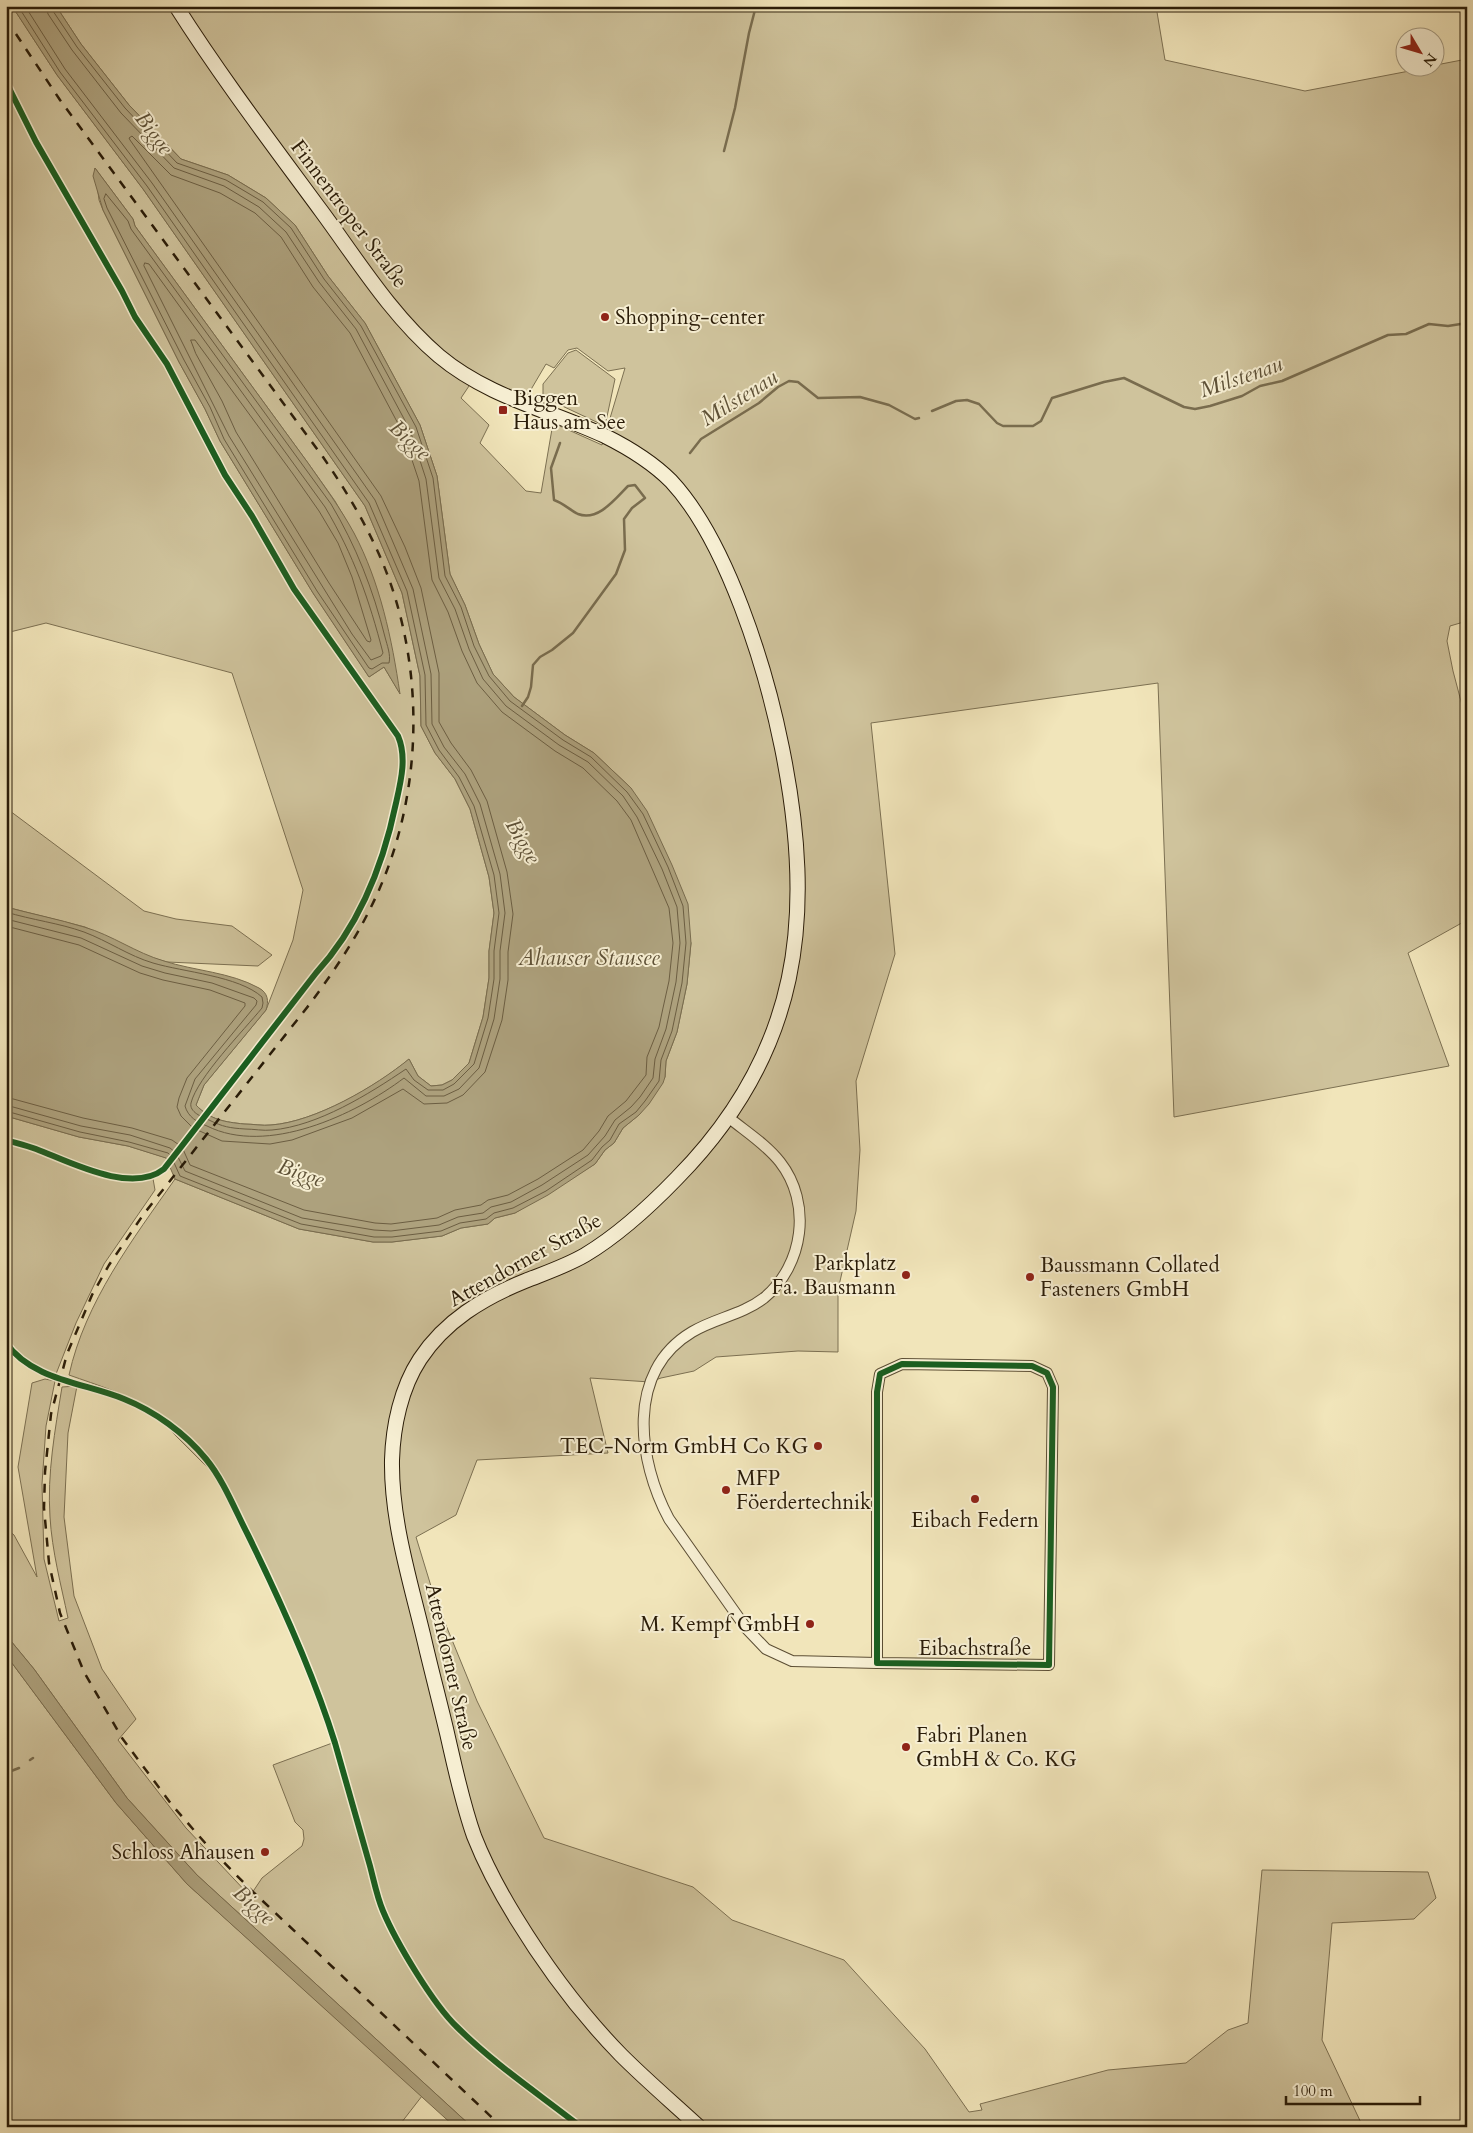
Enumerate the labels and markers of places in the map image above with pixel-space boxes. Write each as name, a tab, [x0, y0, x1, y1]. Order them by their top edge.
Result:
place label: Shopping-center	[615, 303, 765, 332]
marker: Shopping-center	[599, 311, 611, 323]
place label: Biggen Haus am See	[513, 384, 626, 437]
marker: Biggen Haus am See	[497, 404, 509, 416]
place label: Parkplatz Fa. Bausmann	[771, 1249, 897, 1302]
place label: Baussmann Collated Fasteners GmbH	[1040, 1251, 1220, 1304]
marker: Parkplatz Fa. Bausmann	[900, 1269, 912, 1281]
marker: Baussmann Collated Fasteners GmbH	[1024, 1271, 1036, 1283]
place label: TEC-Norm GmbH Co KG	[560, 1432, 808, 1461]
marker: TEC-Norm GmbH Co KG	[812, 1440, 824, 1452]
place label: MFP Föerdertechnik	[736, 1464, 872, 1517]
marker: MFP Föerdertechnik	[720, 1484, 732, 1496]
marker: Eibach Federn	[969, 1493, 981, 1505]
place label: Eibach Federn	[911, 1506, 1039, 1535]
place label: M. Kempf GmbH	[640, 1610, 800, 1639]
marker: M. Kempf GmbH	[804, 1618, 816, 1630]
place label: Fabri Planen GmbH & Co. KG	[916, 1721, 1077, 1774]
marker: Fabri Planen GmbH & Co. KG	[900, 1741, 912, 1753]
place label: Schloss Ahausen	[111, 1838, 255, 1867]
marker: Schloss Ahausen	[259, 1846, 271, 1858]

